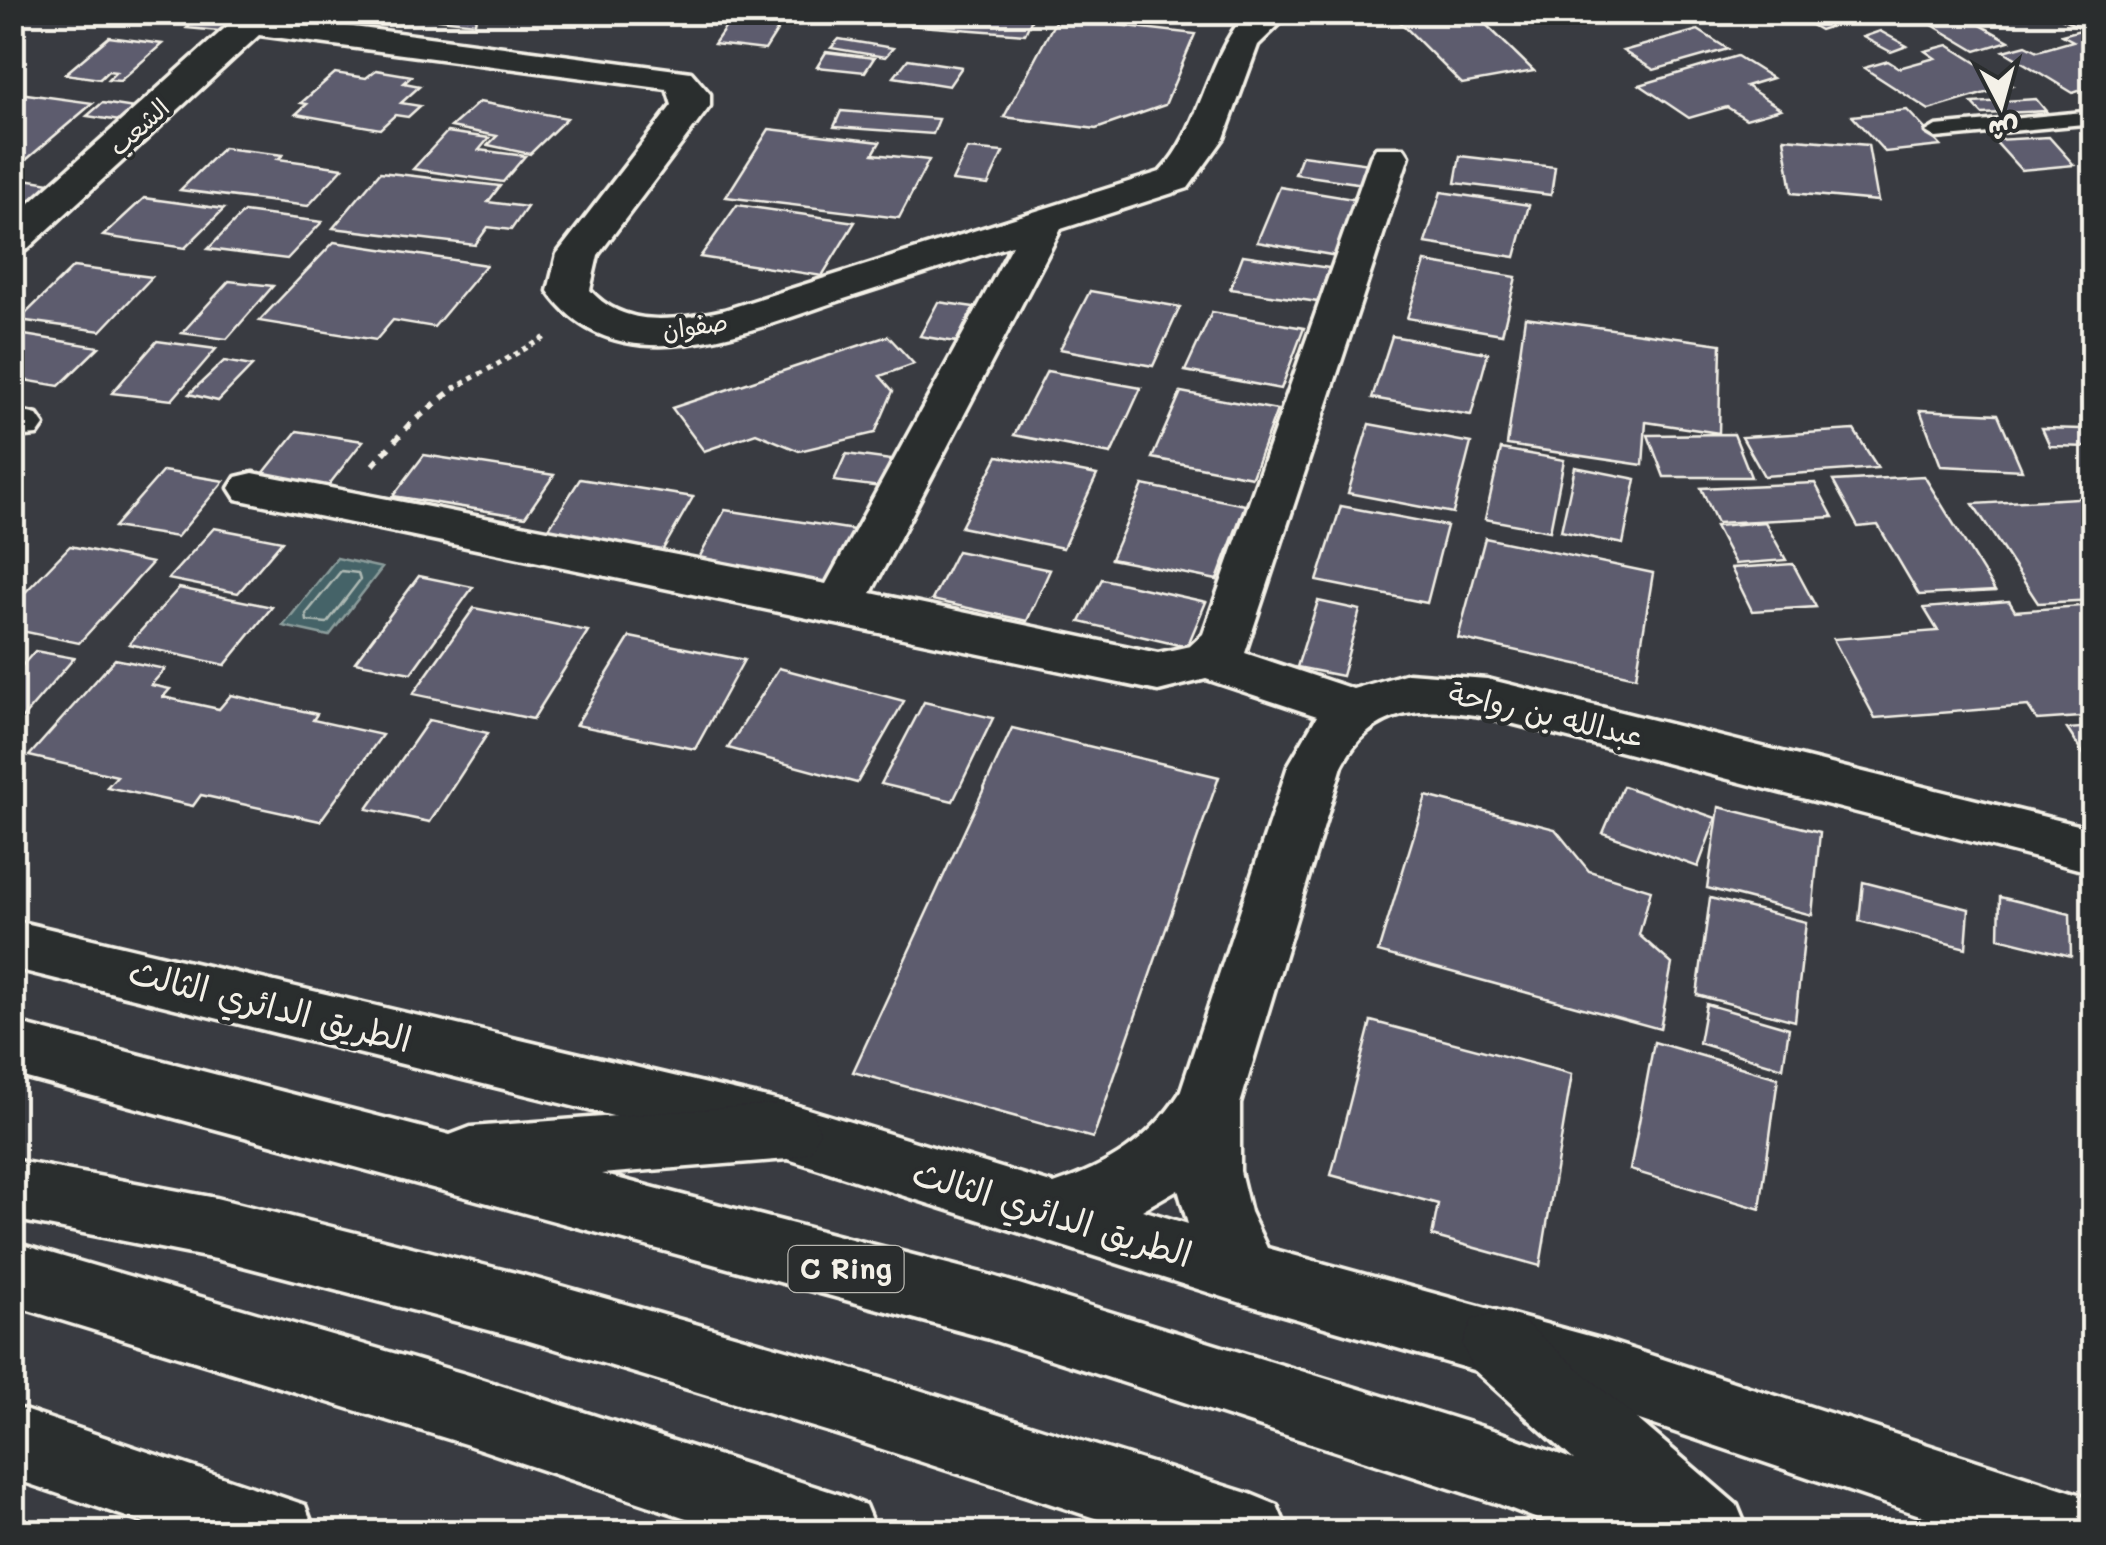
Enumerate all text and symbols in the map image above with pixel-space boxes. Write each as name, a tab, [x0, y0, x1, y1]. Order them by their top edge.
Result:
north arrow	[1951, 55, 2051, 155]
street label: الشعب	[101, 91, 175, 162]
text: ش	[1987, 111, 2021, 150]
street label: صفوان	[660, 305, 730, 345]
street label: عبدالله بن رواحة	[1445, 671, 1648, 755]
street label: الطريق الدائري الثالث	[123, 947, 417, 1065]
street label: الطريق الدائري الثالث	[906, 1148, 1198, 1280]
road number: C Ring	[788, 1246, 904, 1292]

